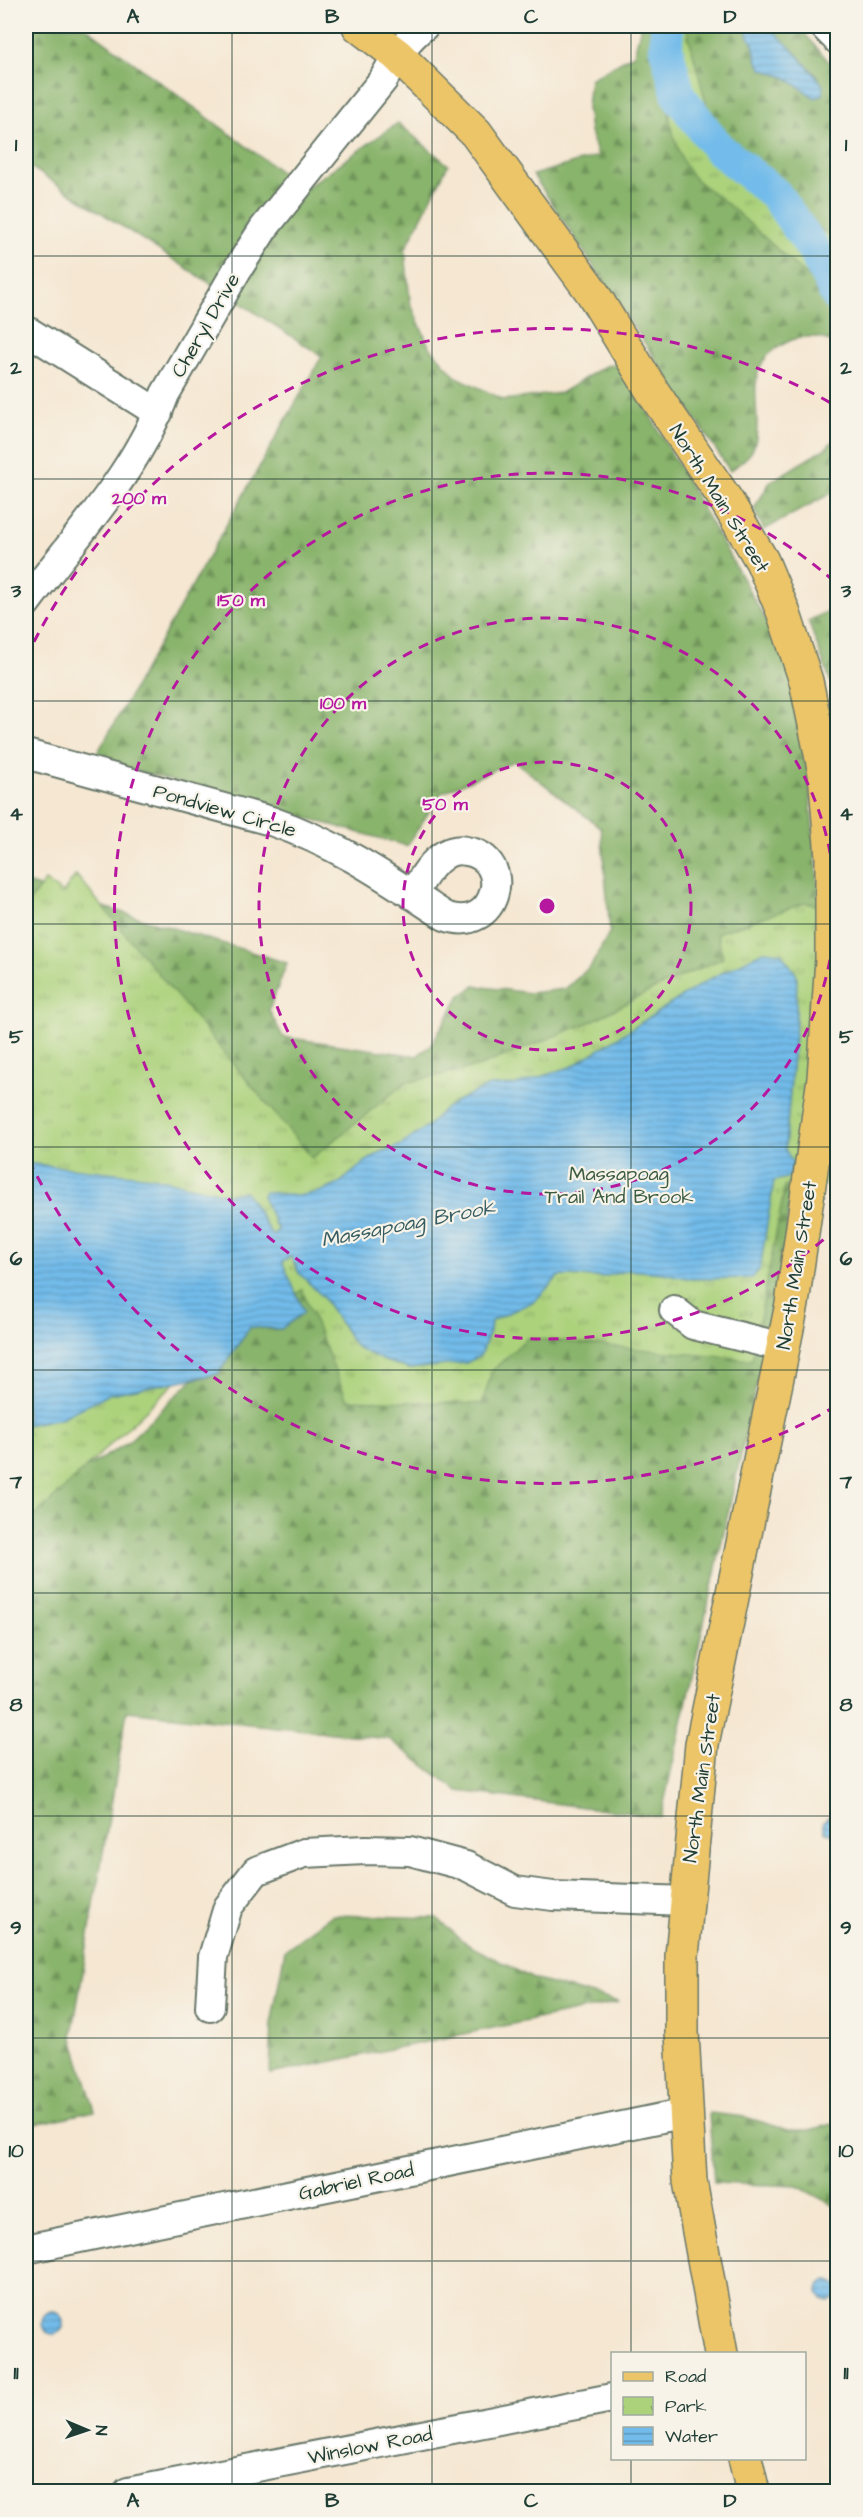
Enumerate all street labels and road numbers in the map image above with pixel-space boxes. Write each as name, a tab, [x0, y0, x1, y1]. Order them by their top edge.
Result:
street label: Cheryl Drive	[165, 268, 248, 383]
street label: North Main Street	[662, 419, 776, 578]
street label: Pondview Circle	[150, 777, 300, 845]
street label: North Main Street	[770, 1179, 824, 1351]
street label: North Main Street	[676, 1692, 728, 1864]
street label: Gabriel Road	[296, 2156, 416, 2208]
street label: Winslow Road	[305, 2420, 435, 2472]

